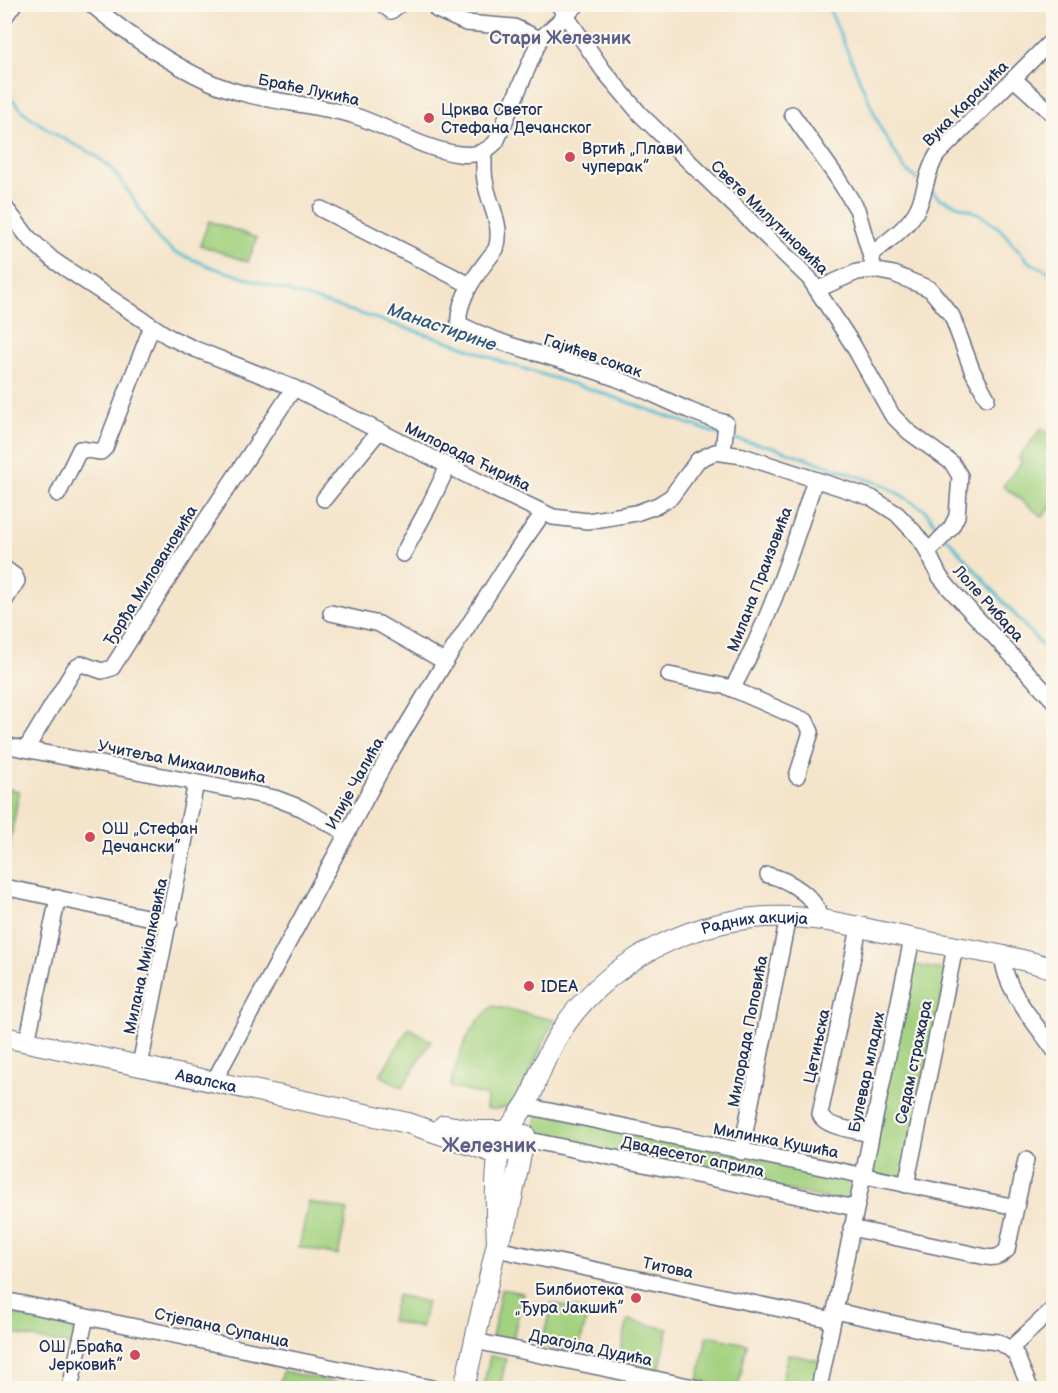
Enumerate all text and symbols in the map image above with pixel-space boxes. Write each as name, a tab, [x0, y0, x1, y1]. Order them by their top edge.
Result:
district label: Стари Железник	[489, 28, 631, 49]
street label: Вука Караџића	[919, 57, 1013, 151]
street label: Браће Лукића	[256, 70, 362, 111]
place label: Црква Светог Стефана Дечанског	[441, 101, 592, 138]
marker: Црква Светог Стефана Дечанског	[422, 111, 436, 125]
place label: Вртић „Плави чуперак”	[582, 140, 683, 177]
marker: Вртић „Плави чуперак”	[563, 150, 577, 164]
street label: Свете Милутиновића	[706, 157, 832, 279]
water label: Манастирине	[384, 299, 499, 356]
street label: Гајићев сокак	[541, 331, 645, 382]
street label: Милорада Ћирића	[401, 419, 534, 496]
street label: Ђорђа Миловановића	[100, 502, 202, 649]
street label: Милана Праизовића	[724, 504, 797, 655]
street label: Лоле Рибара	[948, 561, 1028, 647]
street label: Илије Чалића	[322, 734, 389, 833]
street label: Учитеља Михаиловића	[96, 737, 268, 788]
place label: ОШ „Стефан Дечански”	[102, 820, 198, 857]
marker: ОШ „Стефан Дечански”	[83, 830, 97, 844]
street label: Милана Мијалковића	[121, 876, 172, 1036]
street label: Радних акција	[699, 909, 810, 939]
street label: Милорада Поповића	[724, 953, 773, 1109]
place label: IDEA	[541, 978, 578, 997]
marker: IDEA	[522, 979, 536, 993]
street label: Седам стражара	[892, 998, 937, 1126]
street label: Цетињска	[800, 1007, 835, 1085]
street label: Булевар младих	[845, 1010, 890, 1134]
street label: Авалска	[173, 1066, 239, 1097]
street label: Милинка Кушића	[711, 1120, 841, 1163]
street label: Двадесетог априла	[619, 1133, 767, 1182]
district label: Железник	[442, 1134, 536, 1158]
street label: Титова	[641, 1254, 695, 1283]
place label: Билбиотека „Ђура Јакшић”	[515, 1281, 625, 1318]
marker: Билбиотека „Ђура Јакшић”	[629, 1291, 643, 1305]
street label: Стјепана Супанца	[153, 1305, 291, 1352]
street label: Драгојла Дудића	[527, 1326, 654, 1371]
place label: ОШ „Браћа Јерковић”	[39, 1338, 124, 1375]
marker: ОШ „Браћа Јерковић”	[128, 1348, 142, 1362]

